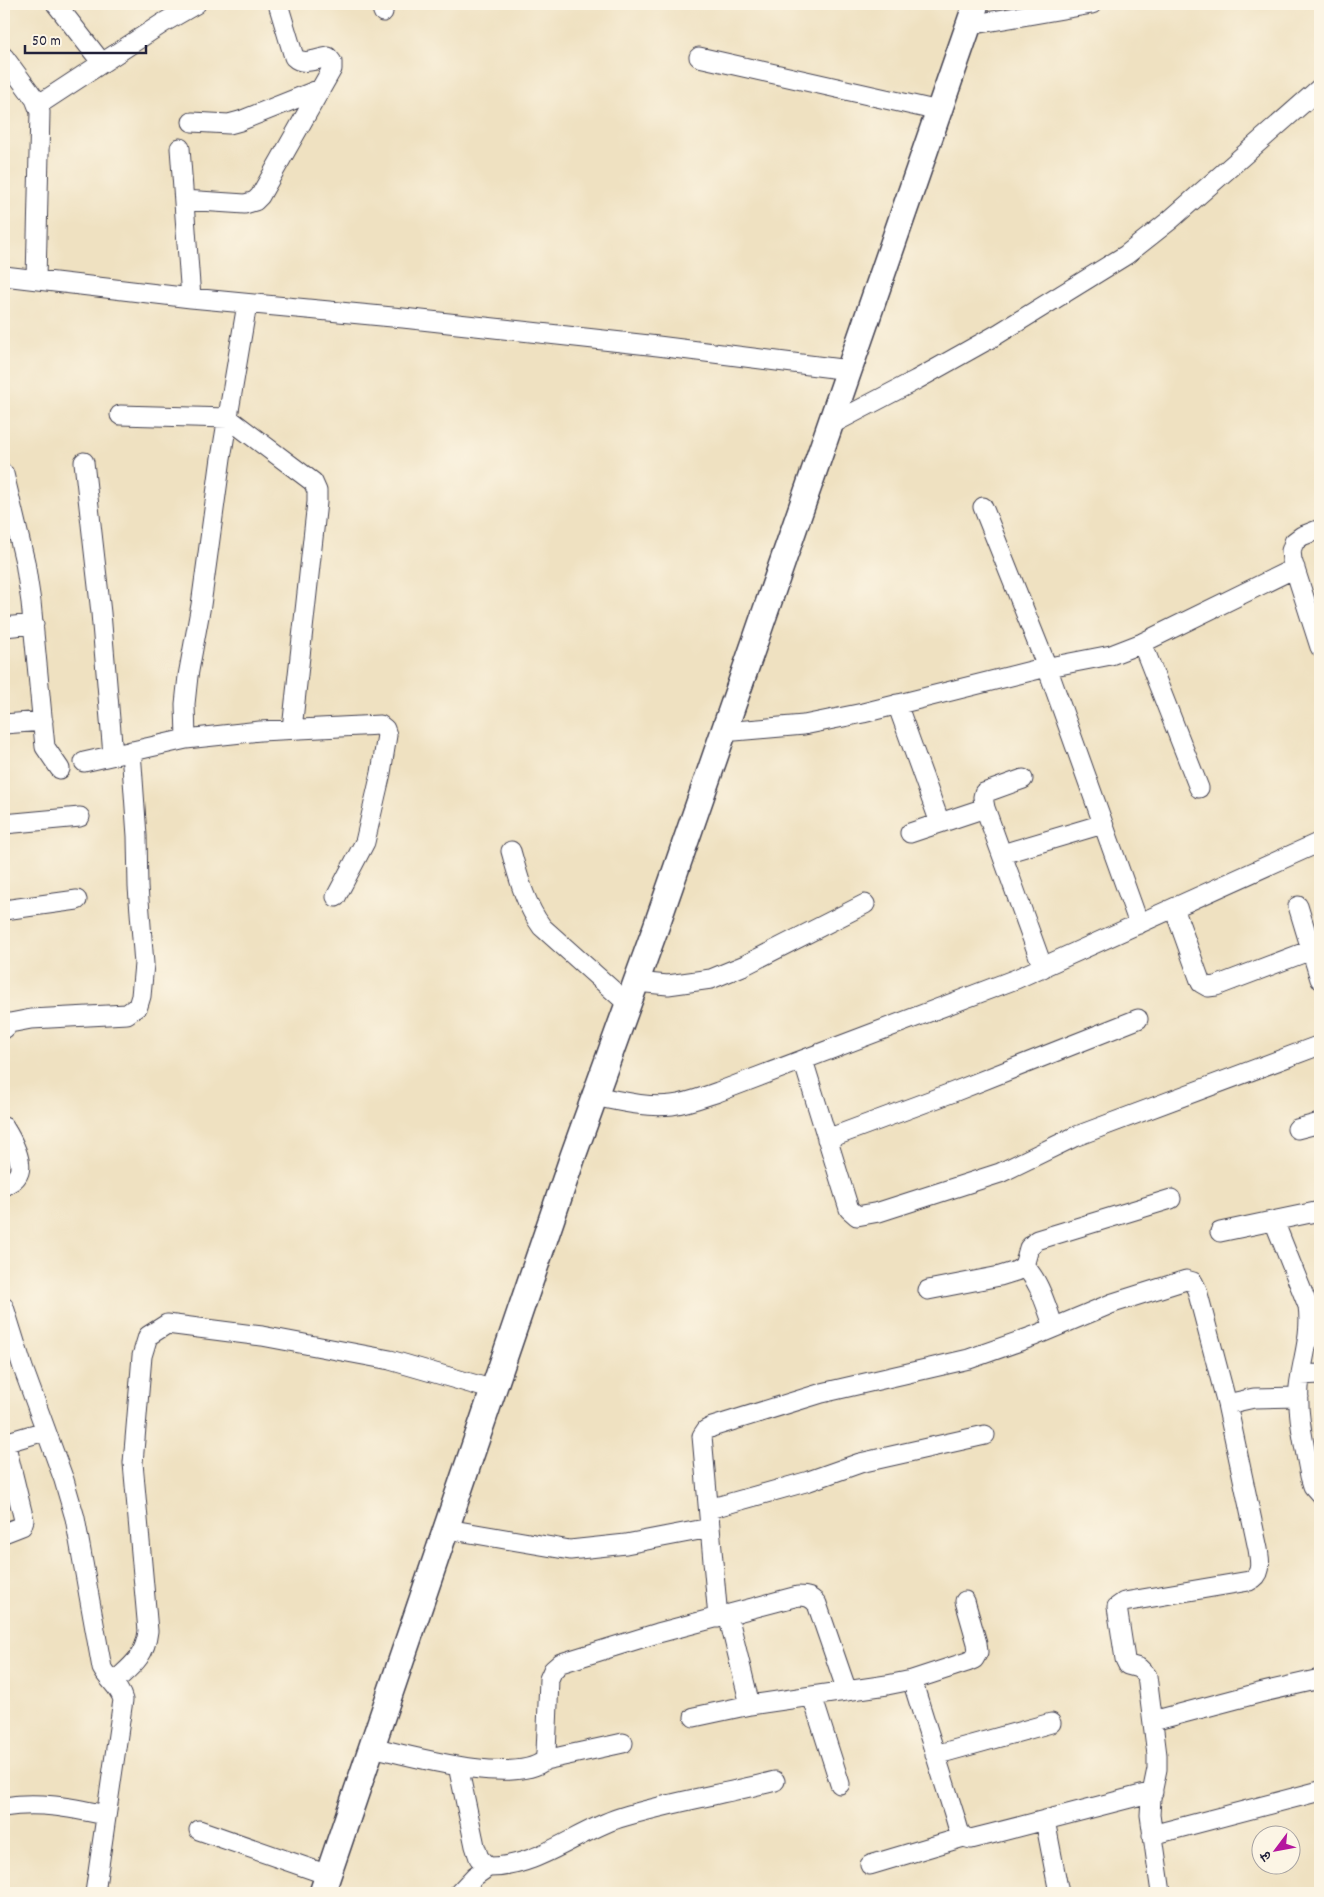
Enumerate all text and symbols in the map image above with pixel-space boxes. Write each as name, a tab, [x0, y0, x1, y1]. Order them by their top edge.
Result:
scale bar	[25, 22, 146, 54]
text: 50 m	[32, 31, 61, 53]
north arrow	[1252, 1824, 1302, 1874]
text: उ	[1256, 1846, 1278, 1865]

